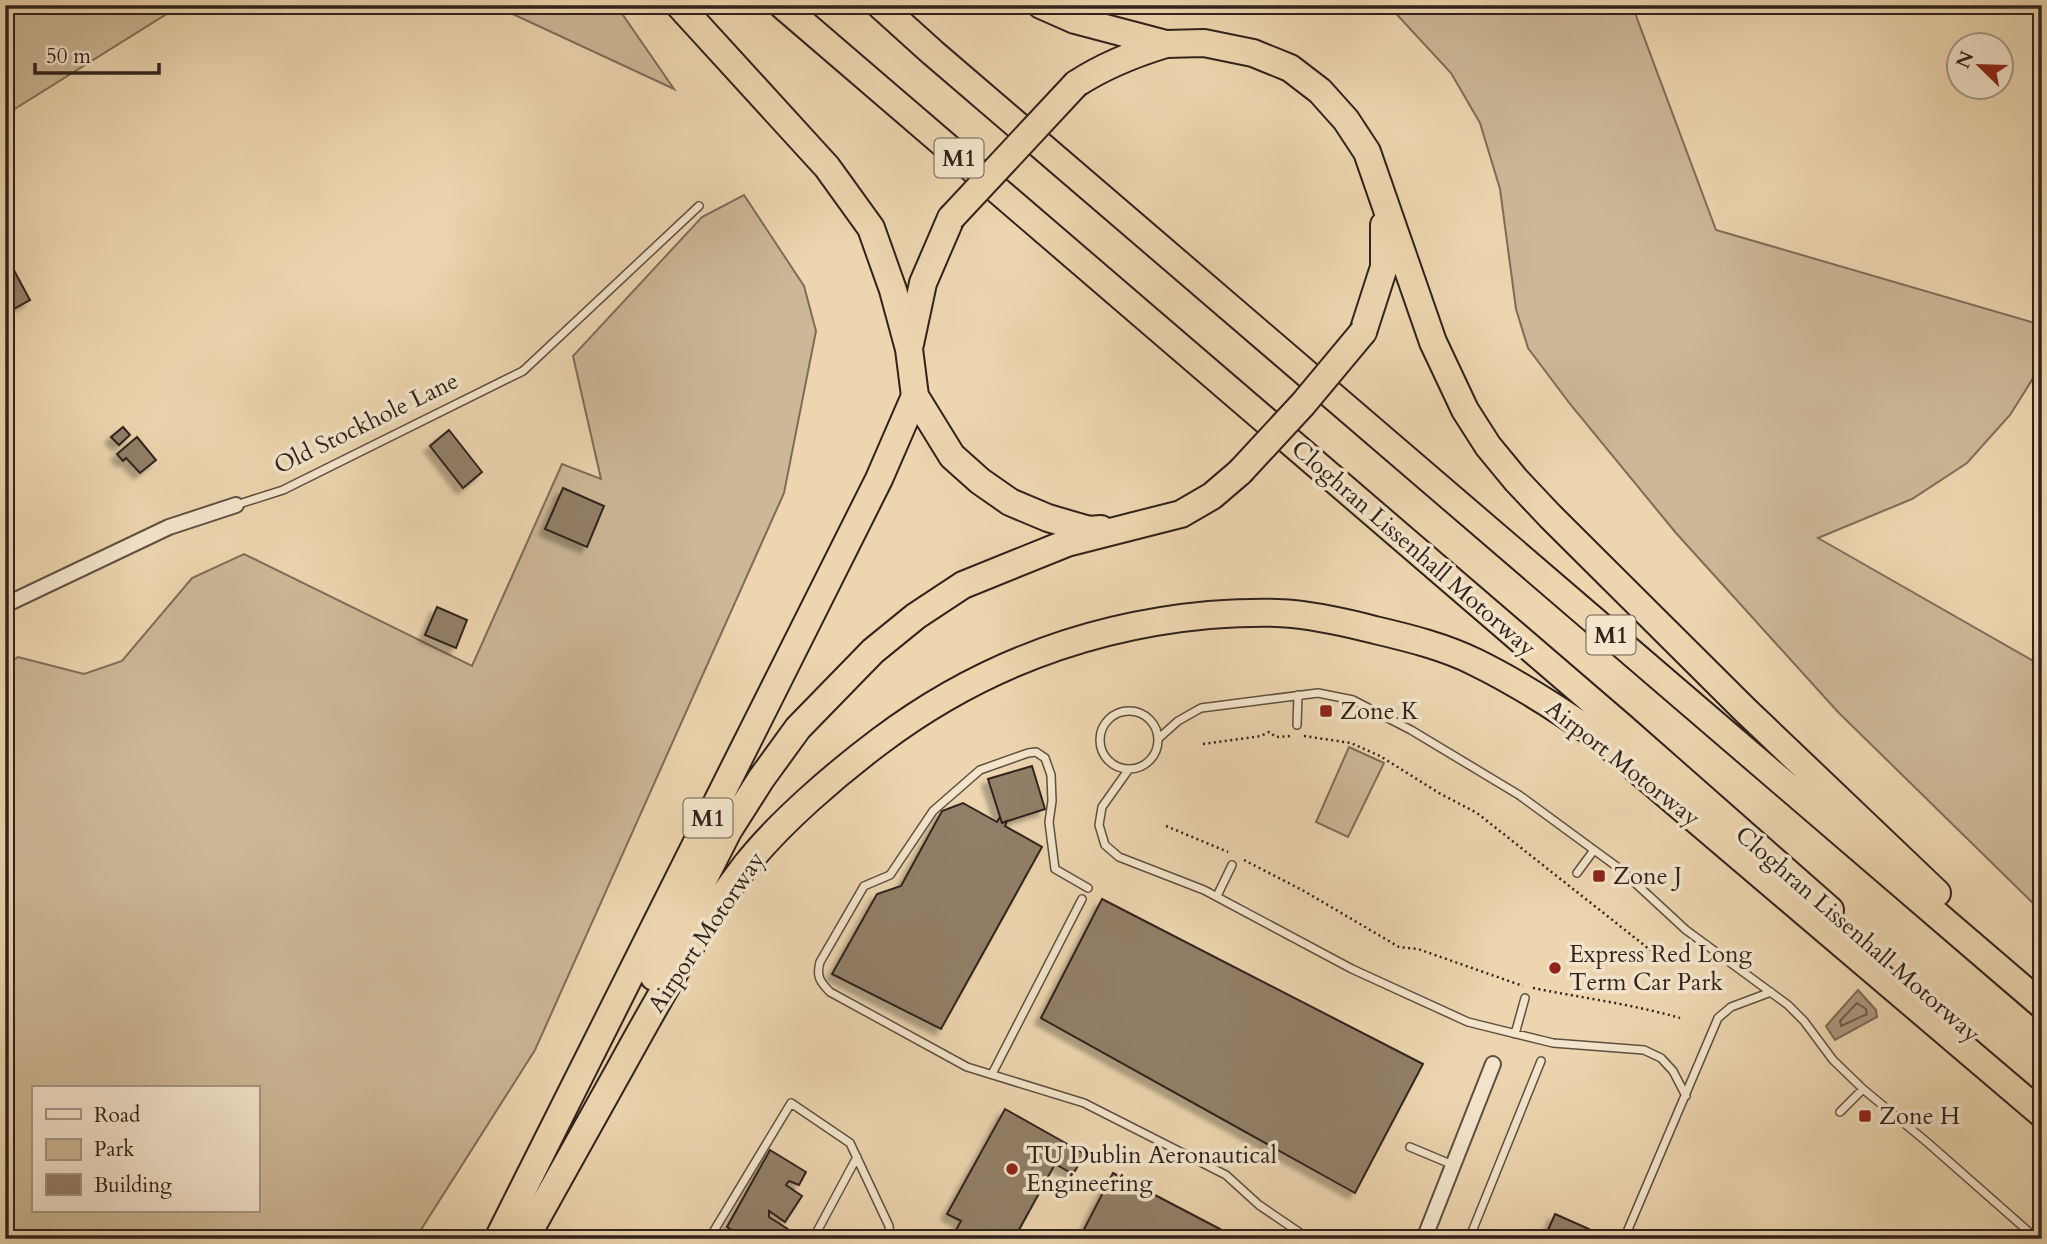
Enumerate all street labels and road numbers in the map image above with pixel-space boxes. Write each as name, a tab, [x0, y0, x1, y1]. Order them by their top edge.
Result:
road number: M1	[934, 139, 984, 178]
street label: Old Stockhole Lane	[268, 364, 464, 482]
street label: Cloghran Lissenhall Motorway	[1284, 433, 1543, 664]
road number: M1	[1586, 615, 1636, 654]
street label: Airport Motorway	[1538, 692, 1707, 835]
road number: M1	[684, 798, 732, 838]
street label: Cloghran Lissenhall Motorway	[1728, 819, 1987, 1050]
street label: Airport Motorway	[640, 845, 773, 1020]

